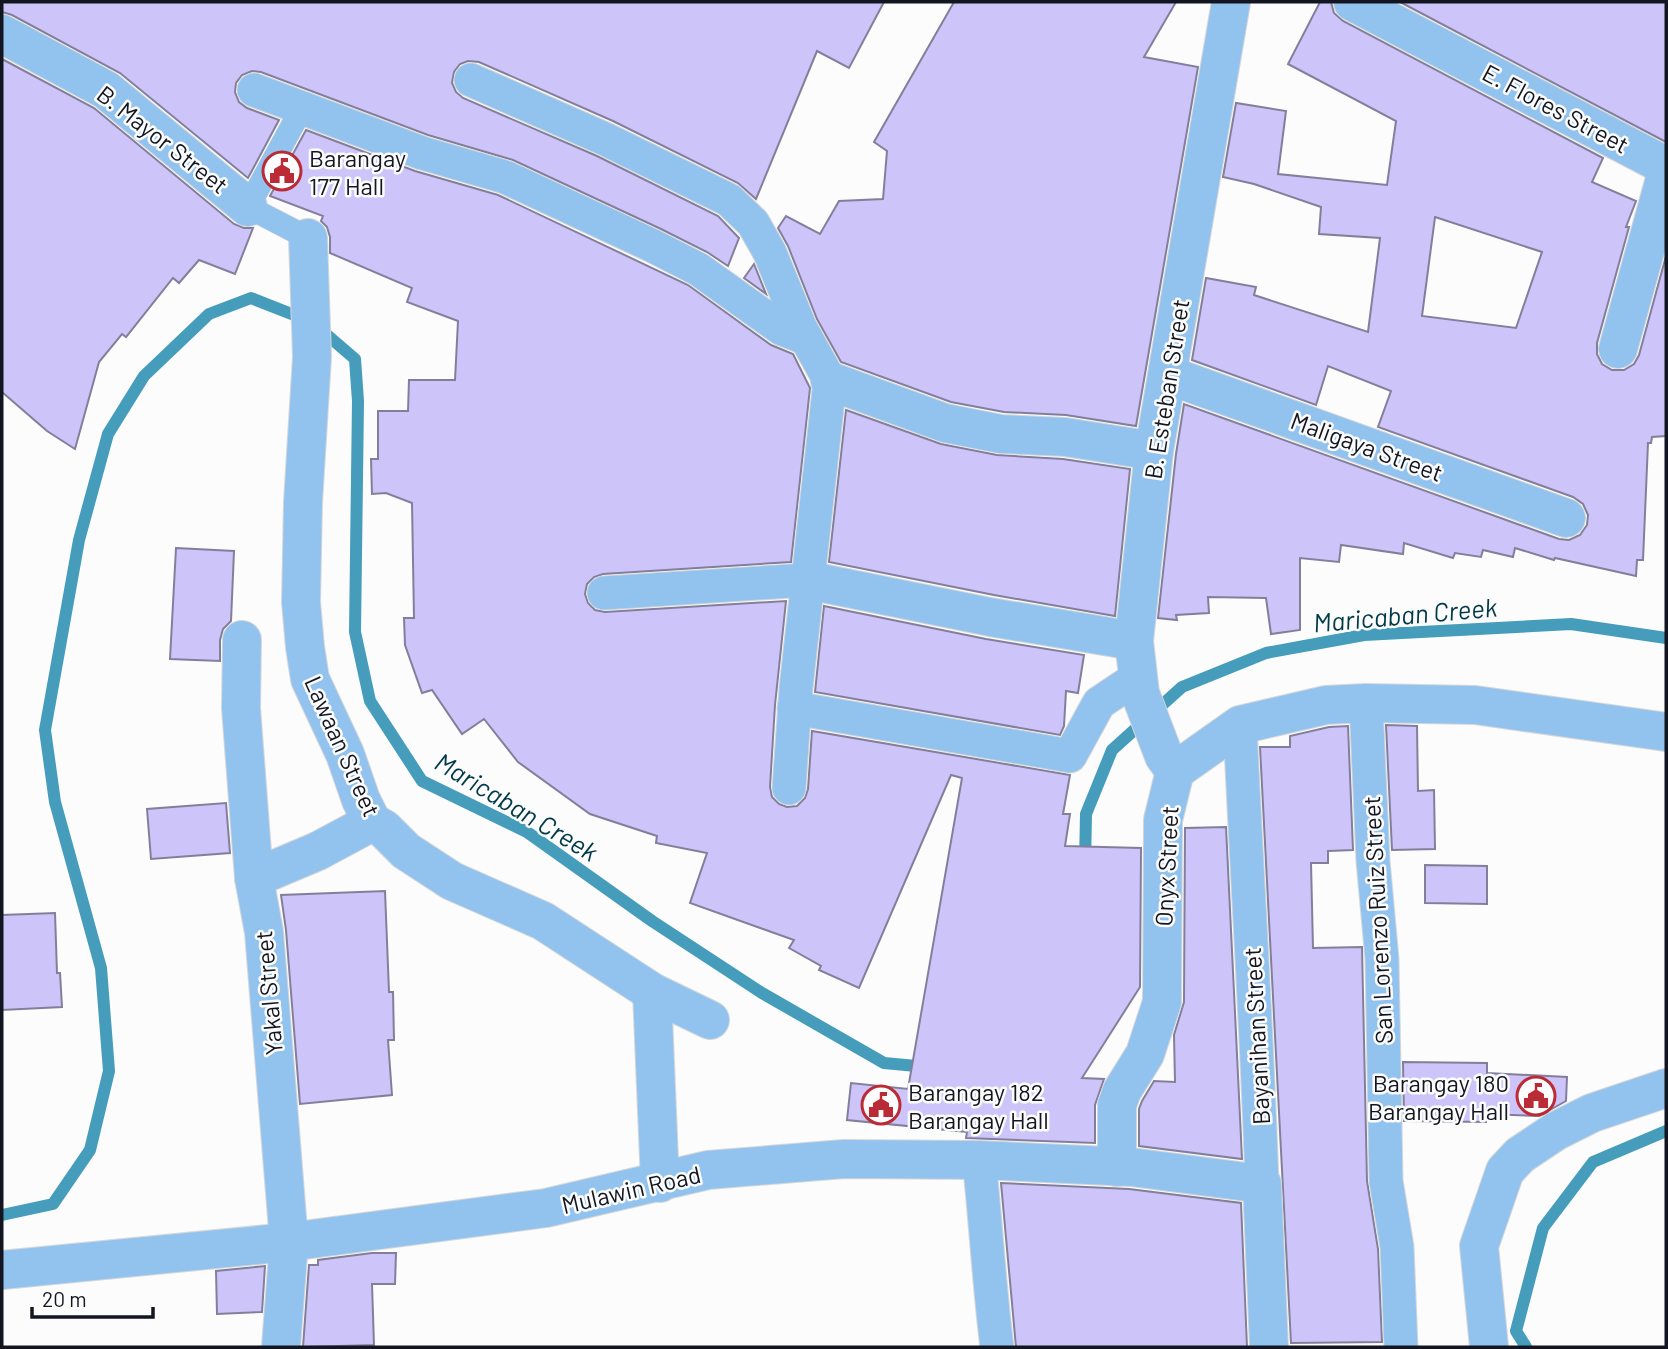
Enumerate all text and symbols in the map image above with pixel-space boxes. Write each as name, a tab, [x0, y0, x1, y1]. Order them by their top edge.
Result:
street label: E. Flores Street	[1478, 57, 1634, 159]
street label: B. Mayor Street	[92, 79, 234, 199]
place label: Barangay 177 Hall	[309, 143, 406, 200]
public building icon: Barangay 177 Hall	[261, 150, 303, 192]
street label: B. Esteban Street	[1137, 297, 1195, 481]
street label: Maligaya Street	[1287, 405, 1447, 487]
water label: Maricaban Creek	[1312, 590, 1499, 637]
street label: Lawaan Street	[299, 671, 387, 821]
water label: Maricaban Creek	[430, 745, 604, 867]
street label: San Lorenzo Ruiz Street	[1356, 795, 1398, 1045]
street label: Onyx Street	[1148, 805, 1184, 927]
street label: Yakal Street	[248, 930, 288, 1056]
street label: Bayanihan Street	[1237, 947, 1275, 1125]
place label: Barangay 180 Barangay Hall	[1368, 1068, 1509, 1125]
public building icon: Barangay 180 Barangay Hall	[1515, 1075, 1557, 1117]
place label: Barangay 182 Barangay Hall	[908, 1077, 1049, 1134]
public building icon: Barangay 182 Barangay Hall	[860, 1084, 902, 1126]
street label: Mulawin Road	[559, 1159, 703, 1219]
scale bar	[32, 1276, 152, 1320]
text: 20 m	[42, 1286, 87, 1311]

